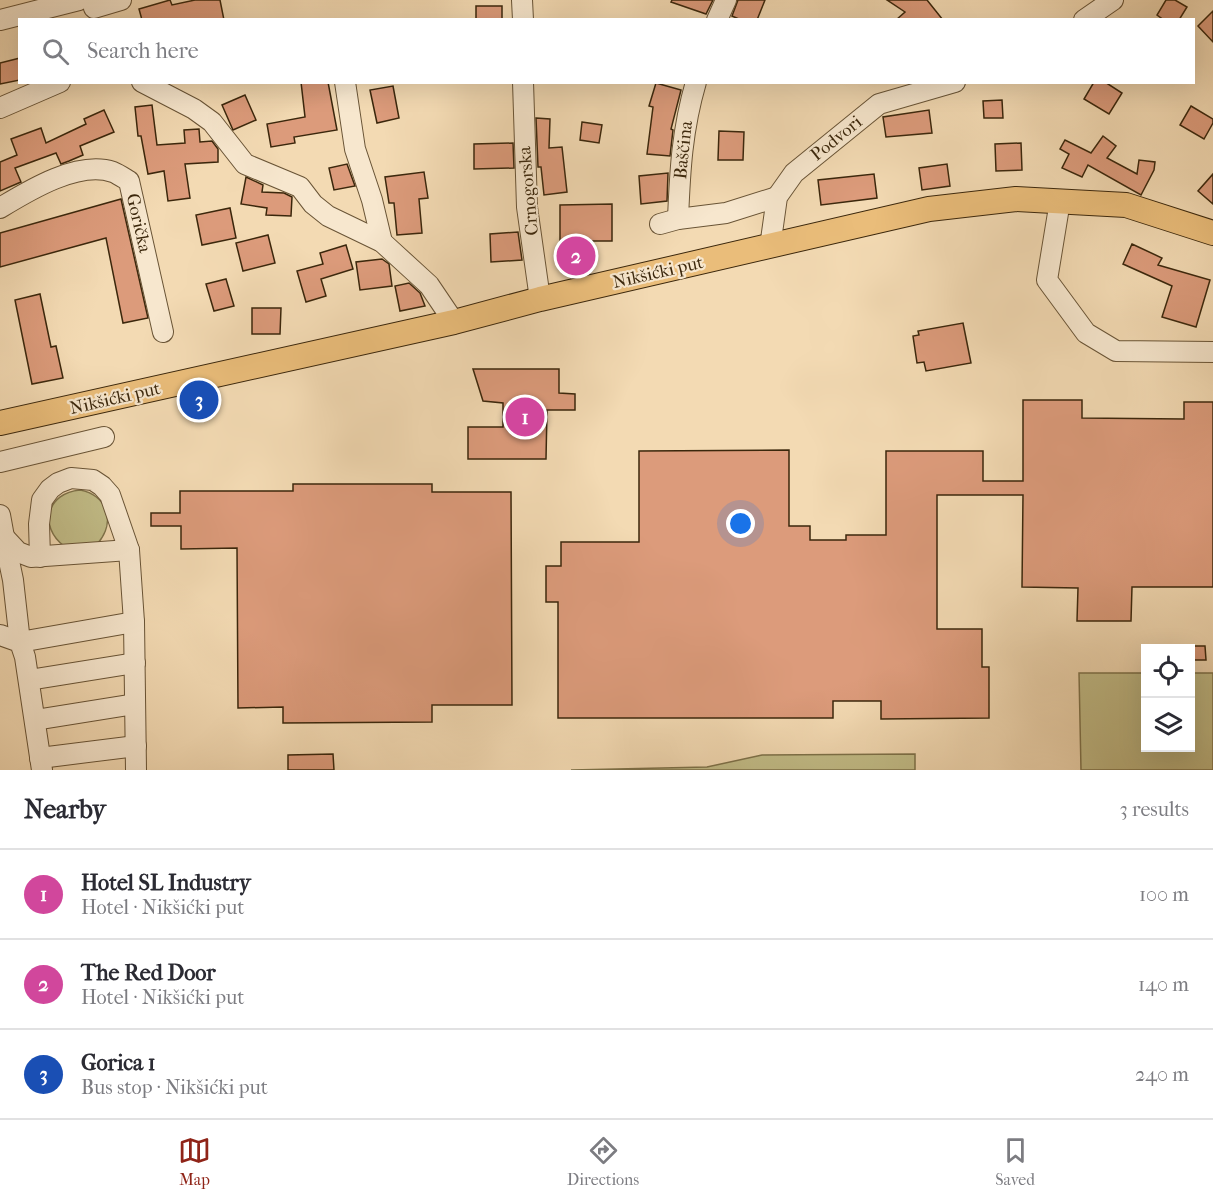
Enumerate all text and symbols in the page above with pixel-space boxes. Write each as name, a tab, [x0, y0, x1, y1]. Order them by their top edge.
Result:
search box	[18, 18, 1195, 84]
icon: search	[39, 35, 72, 68]
text: Search here	[87, 38, 199, 64]
street label: Podvori	[806, 111, 867, 165]
street label: Baščina	[670, 119, 697, 180]
street label: Crnogorska	[514, 145, 543, 237]
street label: Gorička	[122, 192, 156, 255]
pin: 2	[556, 234, 596, 278]
street label: Nikšićki put	[611, 252, 706, 293]
street label: Nikšićki put	[68, 378, 163, 419]
pin: 3	[180, 378, 218, 422]
pin: 1	[506, 394, 544, 440]
your location	[726, 509, 755, 538]
map controls	[1141, 644, 1195, 752]
button: locate	[1141, 644, 1195, 698]
button: layers	[1141, 698, 1195, 752]
text: Nearby	[24, 794, 106, 825]
text: 3 results	[1120, 798, 1189, 821]
text: Hotel SL Industry	[81, 870, 251, 896]
text: 1	[40, 883, 47, 906]
text: 100 m	[1139, 883, 1189, 906]
text: Hotel · Nikšićki put	[81, 896, 244, 919]
text: The Red Door	[81, 960, 216, 986]
text: 2	[38, 973, 49, 996]
text: 140 m	[1138, 973, 1189, 996]
text: Hotel · Nikšićki put	[81, 986, 244, 1009]
text: Gorica 1	[81, 1050, 156, 1076]
text: 3	[39, 1063, 48, 1086]
text: 240 m	[1135, 1063, 1189, 1086]
text: Bus stop · Nikšićki put	[81, 1076, 268, 1099]
tab: Map	[178, 1134, 211, 1189]
tab: Directions	[567, 1134, 639, 1189]
tab: Saved	[995, 1134, 1035, 1189]

